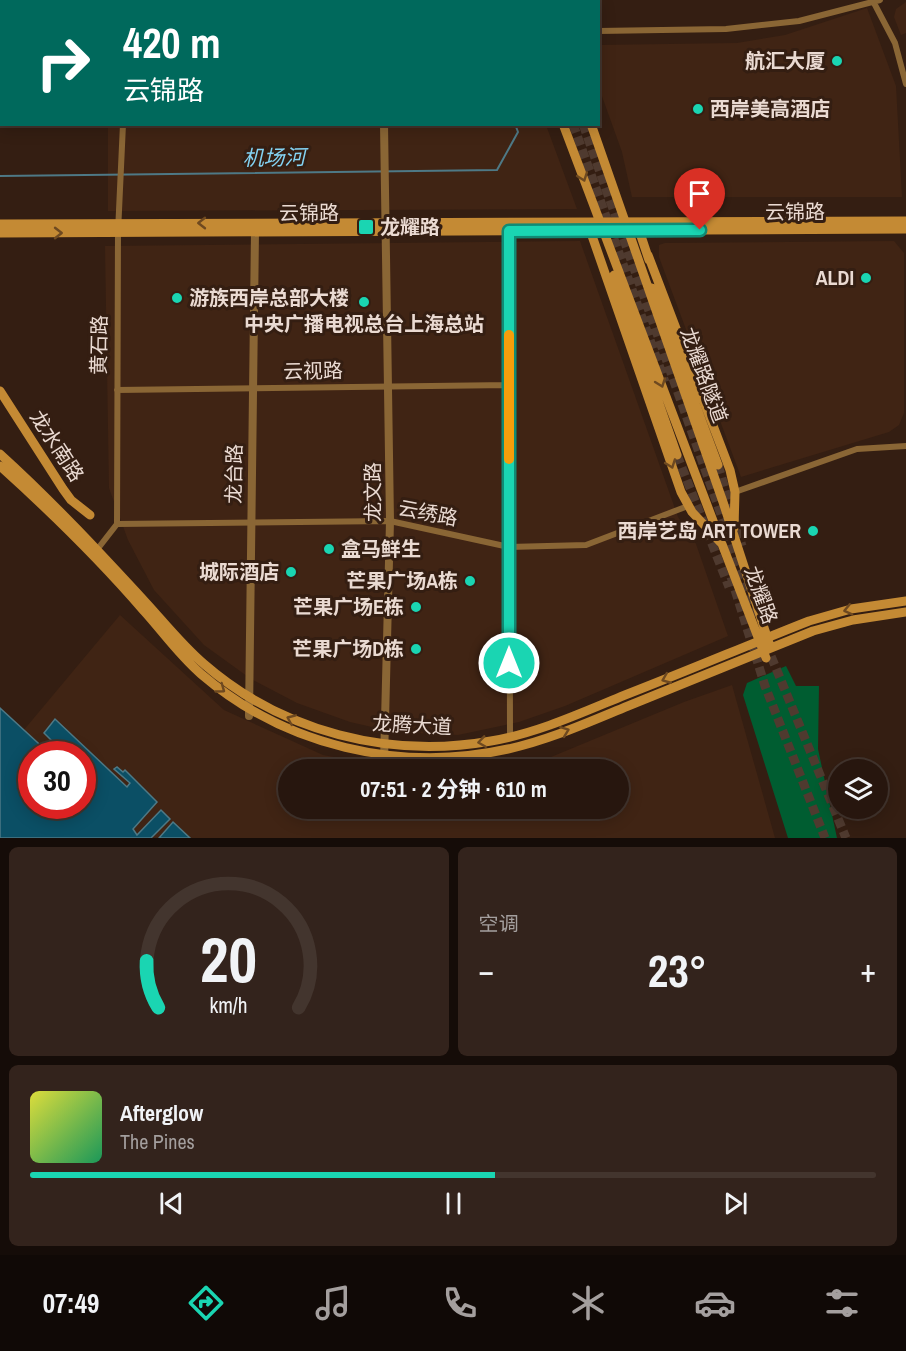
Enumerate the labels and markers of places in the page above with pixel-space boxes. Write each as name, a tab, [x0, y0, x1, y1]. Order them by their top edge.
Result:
place label: 航汇大厦	[745, 47, 825, 74]
marker: 航汇大厦	[830, 54, 844, 68]
place label: 西岸美高酒店	[710, 95, 830, 122]
marker: 西岸美高酒店	[691, 102, 705, 116]
pin	[674, 168, 725, 230]
place label: 龙耀路	[380, 213, 440, 240]
marker: 龙耀路	[357, 218, 375, 236]
place label: ALDI	[816, 264, 854, 291]
marker: ALDI	[859, 271, 873, 285]
place label: 游族西岸总部大楼	[189, 284, 349, 311]
marker: 游族西岸总部大楼	[170, 291, 184, 305]
marker: 中央广播电视总台上海总站	[357, 295, 371, 309]
place label: 中央广播电视总台上海总站	[244, 310, 484, 337]
place label: 西岸艺岛 ART TOWER	[617, 517, 801, 544]
marker: 西岸艺岛 ART TOWER	[806, 524, 820, 538]
place label: 盒马鲜生	[341, 535, 421, 562]
marker: 盒马鲜生	[322, 542, 336, 556]
place label: 城际酒店	[199, 558, 279, 585]
marker: 城际酒店	[284, 565, 298, 579]
place label: 芒果广场A栋	[346, 567, 458, 594]
marker: 芒果广场A栋	[463, 574, 477, 588]
place label: 芒果广场E栋	[293, 593, 404, 620]
marker: 芒果广场E栋	[409, 600, 423, 614]
place label: 芒果广场D栋	[292, 635, 404, 662]
marker: 芒果广场D栋	[409, 642, 423, 656]

